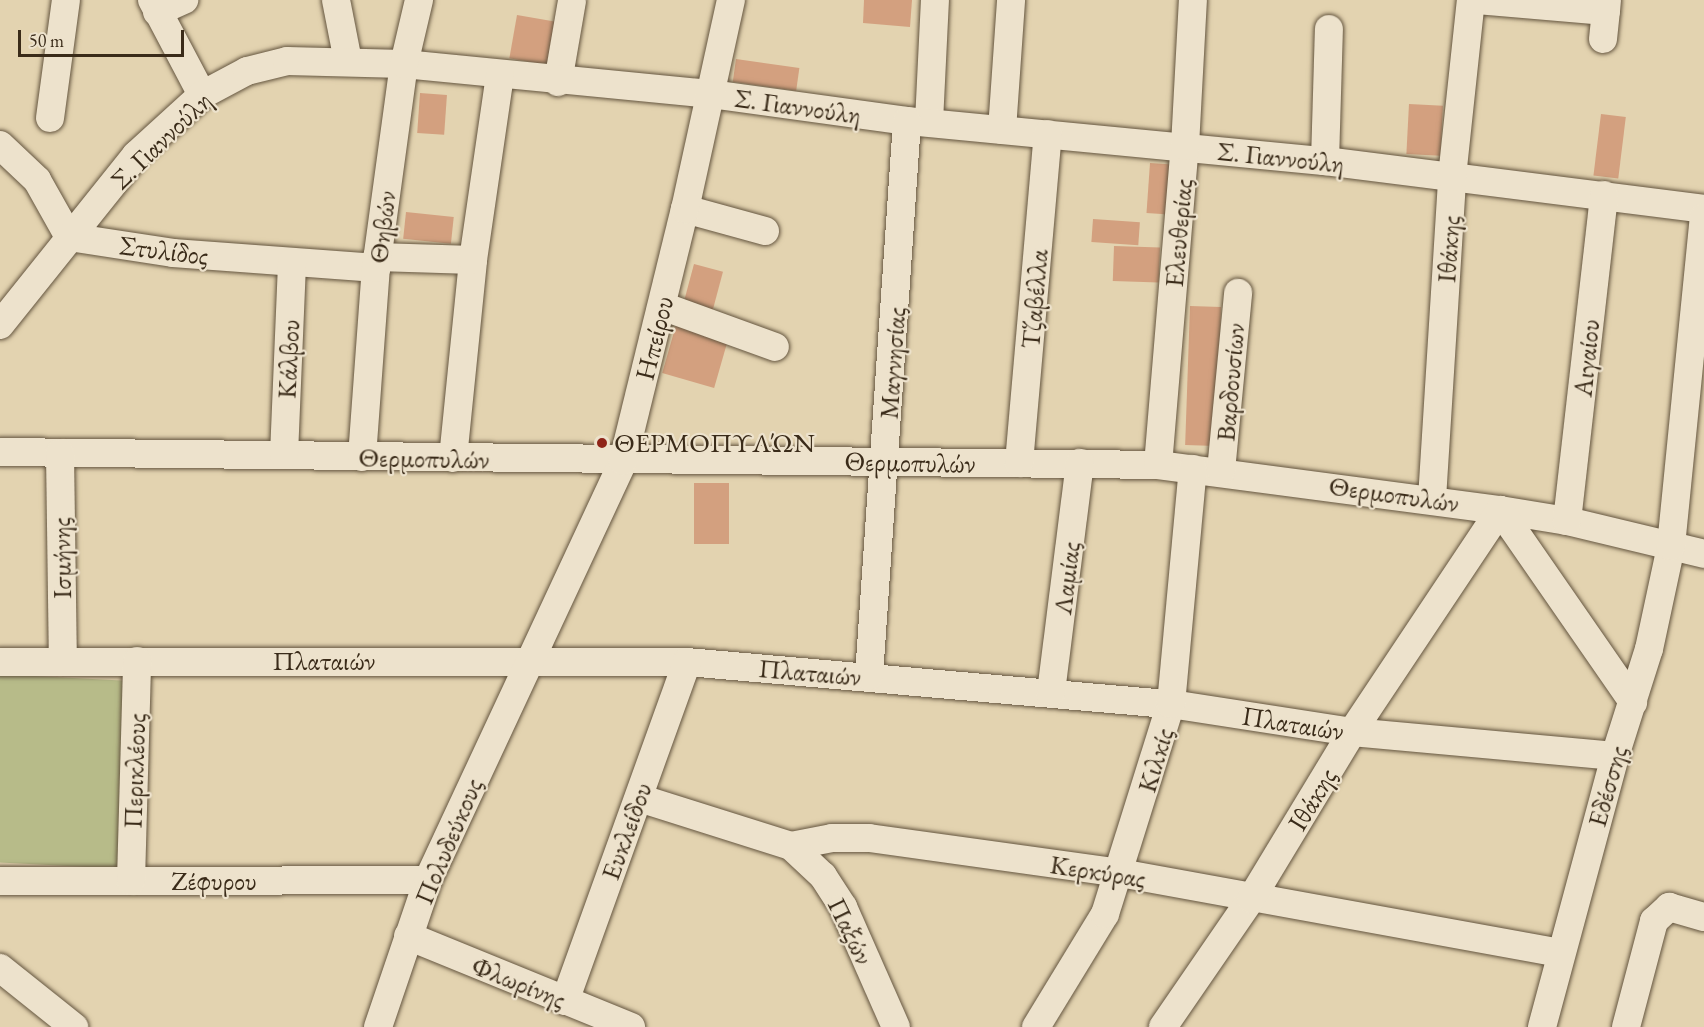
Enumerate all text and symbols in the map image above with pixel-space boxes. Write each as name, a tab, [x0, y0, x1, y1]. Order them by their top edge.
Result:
scale bar	[21, 18, 188, 56]
text: 50 m	[29, 29, 64, 52]
street label: Σ. Γιαννούλη	[733, 81, 863, 131]
street label: Σ. Γιαννούλη	[104, 84, 218, 196]
street label: Σ. Γιαννούλη	[1216, 134, 1346, 180]
street label: Ελευθερίας	[1157, 177, 1199, 289]
street label: Θηβών	[361, 189, 403, 265]
street label: Ιθάκης	[1429, 214, 1467, 284]
street label: Στυλίδος	[118, 228, 210, 272]
street label: Τζαβέλλα	[1014, 248, 1054, 350]
street label: Ηπείρου	[628, 293, 680, 383]
street label: Μαγνησίας	[872, 306, 912, 420]
street label: Κάλβου	[270, 318, 306, 400]
street label: Αιγαίου	[1566, 318, 1606, 398]
street label: Βαρδουσίων	[1209, 321, 1251, 443]
place label: ΘΕΡΜΟΠΥΛΏΝ	[614, 427, 815, 459]
marker: ΘΕΡΜΟΠΥΛΏΝ	[595, 436, 609, 450]
street label: Θερμοπυλών	[358, 441, 490, 475]
street label: Θερμοπυλών	[844, 445, 976, 479]
street label: Θερμοπυλών	[1327, 469, 1461, 519]
street label: Ισμήνης	[44, 517, 78, 599]
street label: Λαμίας	[1045, 540, 1087, 616]
street label: Πλαταιών	[272, 645, 376, 677]
street label: Πλαταιών	[757, 651, 863, 693]
street label: Πλαταιών	[1240, 699, 1346, 747]
street label: Περικλέους	[116, 713, 152, 829]
street label: Κιλκίς	[1130, 724, 1180, 796]
street label: Εδέσσης	[1580, 742, 1634, 830]
street label: Ιθάκης	[1281, 762, 1343, 836]
street label: Πολυδεύκους	[407, 773, 489, 909]
street label: Ευκλείδου	[593, 778, 659, 884]
street label: Κερκύρας	[1048, 847, 1148, 895]
street label: Ζέφυρου	[171, 865, 257, 897]
street label: Παξών	[821, 892, 881, 970]
street label: Φλωρίνης	[467, 949, 571, 1015]

